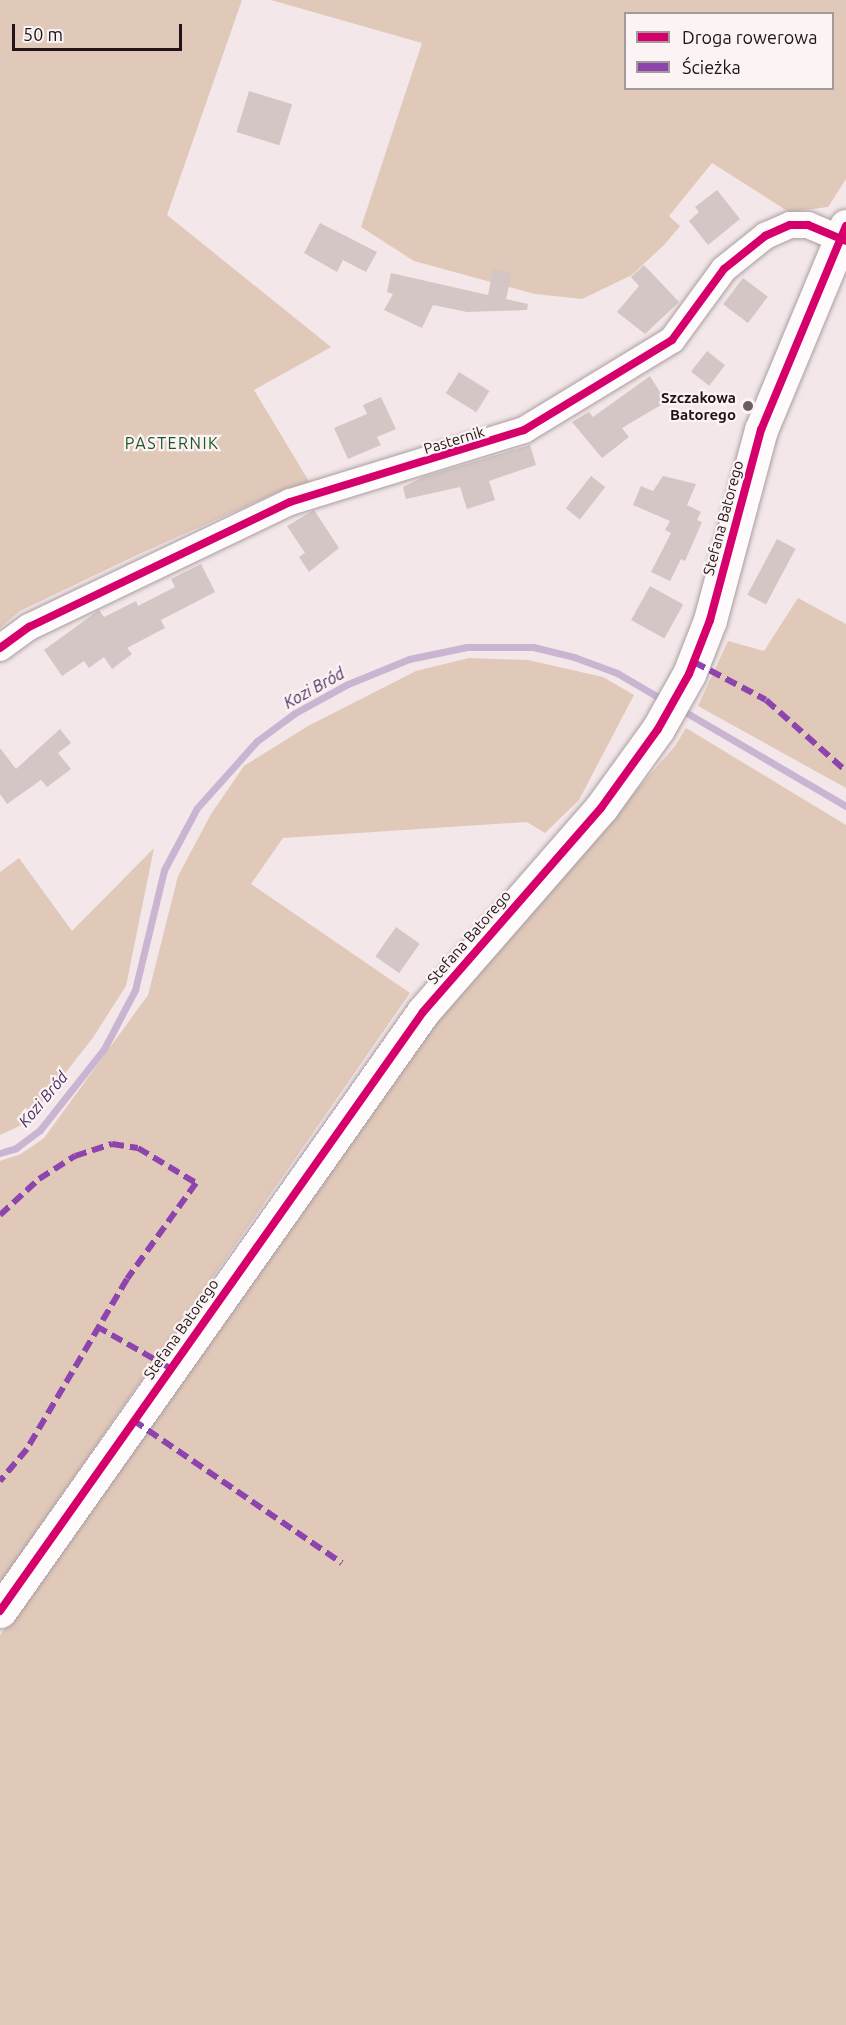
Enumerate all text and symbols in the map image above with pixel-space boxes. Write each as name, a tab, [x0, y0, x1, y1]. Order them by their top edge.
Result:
scale bar	[15, 12, 184, 50]
legend	[624, 12, 834, 90]
text: 50 m	[23, 24, 63, 44]
text: Droga rowerowa	[682, 27, 818, 47]
text: Ścieżka	[682, 57, 741, 77]
place label: Szczakowa Batorego	[661, 388, 736, 423]
marker: Szczakowa Batorego	[741, 399, 755, 413]
street label: Pasternik	[421, 422, 487, 458]
district label: PASTERNIK	[125, 433, 219, 453]
street label: Stefana Batorego	[699, 459, 747, 577]
water label: Kozi Bród	[280, 664, 348, 712]
street label: Stefana Batorego	[423, 886, 515, 988]
water label: Kozi Bród	[14, 1067, 72, 1131]
street label: Stefana Batorego	[140, 1275, 222, 1383]

